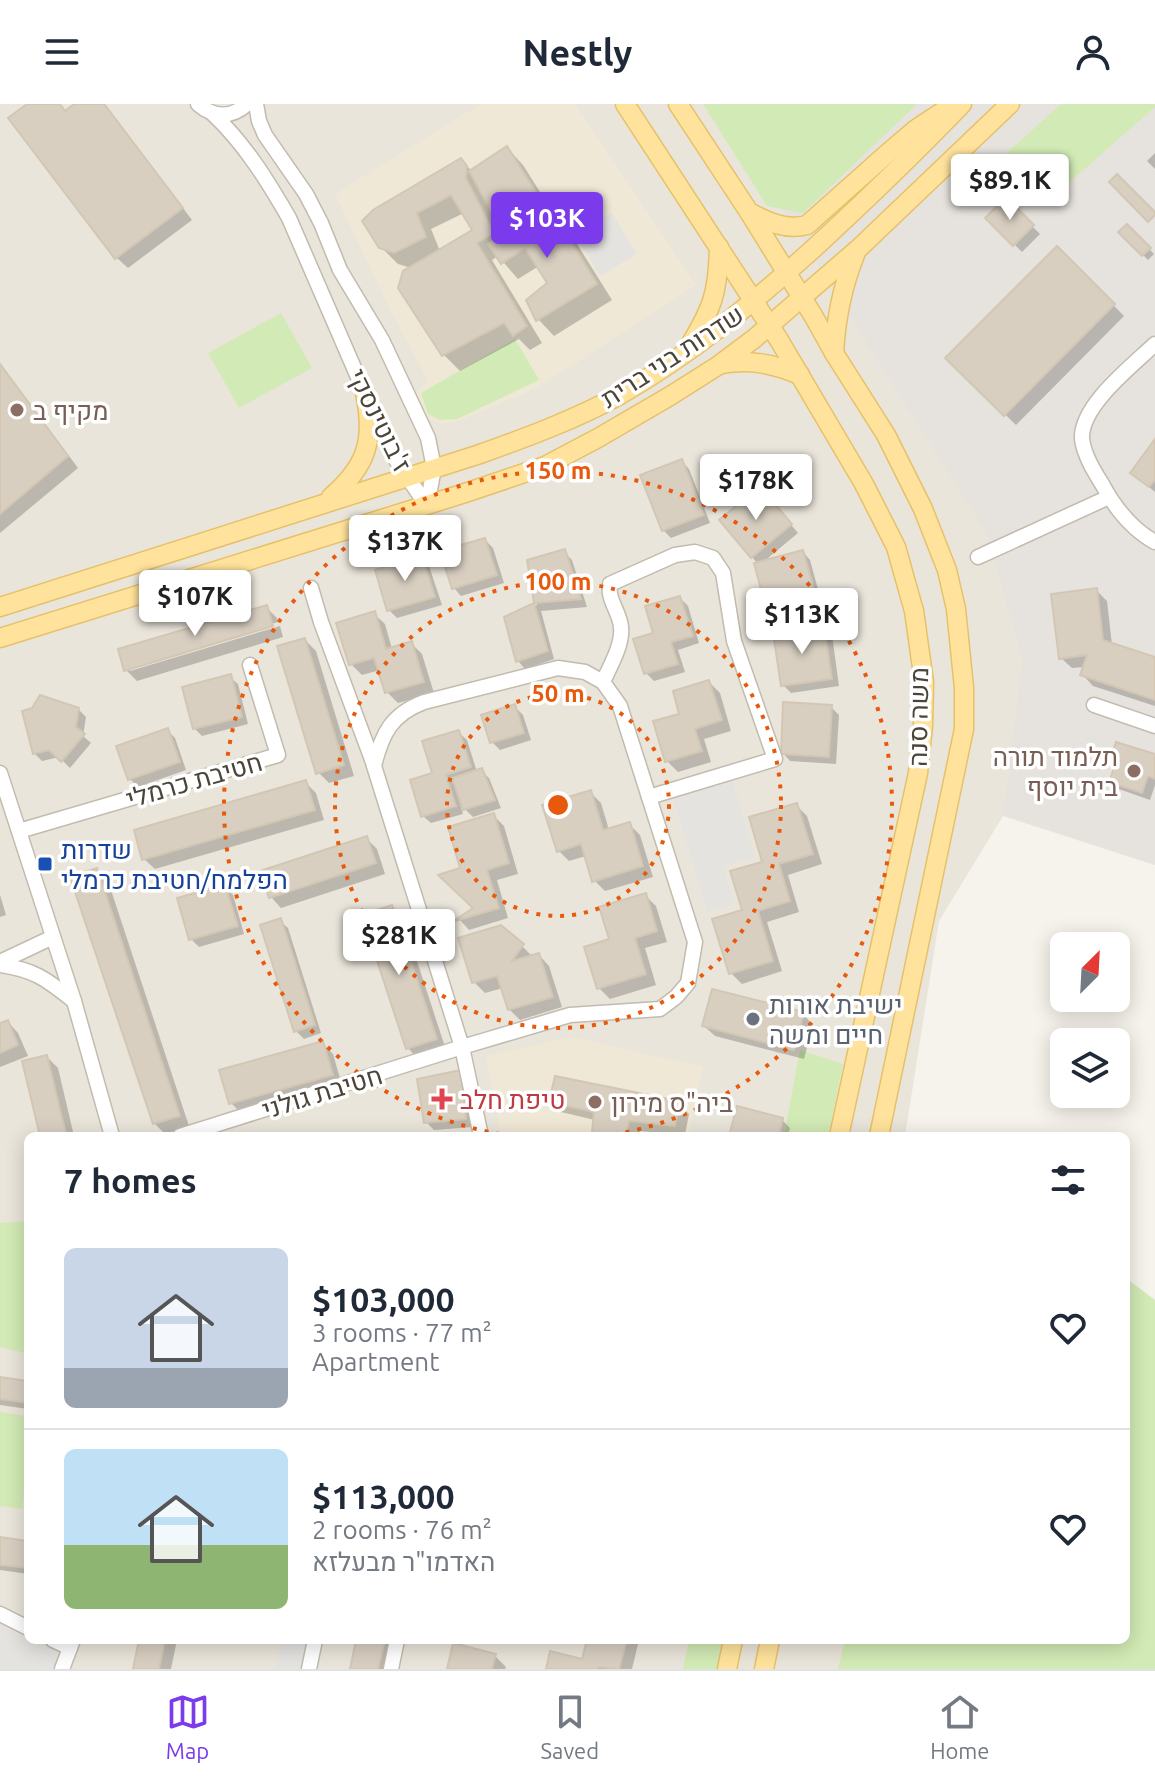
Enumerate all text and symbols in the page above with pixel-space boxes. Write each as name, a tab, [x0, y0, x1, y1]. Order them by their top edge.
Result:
icon: menu	[40, 30, 84, 74]
icon: person	[1071, 30, 1115, 74]
text: Nestly	[523, 32, 632, 73]
pin: $89.1K	[945, 154, 1075, 222]
text: $89.1K	[969, 165, 1051, 194]
pin: $103K	[491, 192, 603, 260]
text: $103K	[509, 203, 585, 232]
street label: שדרות בני ברית	[595, 299, 749, 413]
street label: ז'בוטינסקי	[343, 364, 417, 476]
place label: מקיף ב	[33, 396, 109, 425]
marker: מקיף ב	[8, 401, 26, 419]
pin: $178K	[700, 454, 812, 522]
text: 150 m	[525, 457, 591, 484]
text: $178K	[718, 465, 794, 494]
pin: $137K	[349, 515, 461, 583]
text: $137K	[367, 526, 443, 555]
text: 100 m	[525, 568, 591, 595]
pin: $107K	[139, 570, 251, 638]
text: $107K	[157, 581, 233, 610]
pin: $113K	[746, 588, 858, 656]
text: $113K	[764, 599, 840, 628]
street label: משה סנה	[903, 667, 933, 767]
text: 50 m	[531, 680, 585, 707]
place label: תלמוד תורה בית יוסף	[993, 742, 1118, 801]
street label: חטיבת כרמלי	[123, 747, 265, 813]
marker: תלמוד תורה בית יוסף	[1125, 762, 1143, 780]
centre of rings	[544, 791, 572, 819]
place label: שדרות הפלמח/חטיבת כרמלי	[61, 835, 288, 894]
marker: שדרות הפלמח/חטיבת כרמלי	[36, 855, 54, 873]
pin: $281K	[343, 909, 455, 977]
text: $281K	[361, 920, 437, 949]
north arrow	[1050, 932, 1130, 1012]
map controls	[1050, 932, 1130, 1108]
place label: ישיבת אורות חיים ומשה	[769, 990, 902, 1049]
marker: ישיבת אורות חיים ומשה	[744, 1010, 762, 1028]
button: layers	[1050, 1028, 1130, 1108]
street label: חטיבת גולני	[259, 1060, 385, 1124]
place label: טיפת חלב	[460, 1085, 565, 1114]
marker: טיפת חלב	[431, 1088, 453, 1110]
place label: ביה"ס מירון	[611, 1088, 733, 1117]
marker: ביה"ס מירון	[586, 1093, 604, 1111]
icon: filters	[1046, 1158, 1090, 1202]
text: 7 homes	[64, 1161, 197, 1199]
icon: home	[128, 1280, 224, 1376]
text: $103,000	[312, 1280, 455, 1318]
icon: heart	[1046, 1306, 1090, 1350]
text: 3 rooms · 77 m²	[312, 1318, 492, 1347]
text: Apartment	[312, 1347, 439, 1376]
text: $113,000	[312, 1477, 455, 1515]
icon: home	[128, 1481, 224, 1577]
icon: heart	[1046, 1507, 1090, 1551]
text: 2 rooms · 76 m²	[312, 1515, 492, 1544]
text: האדמו"ר מבעלזא	[312, 1547, 495, 1576]
tab: Map	[166, 1690, 210, 1763]
tab: Saved	[541, 1690, 599, 1763]
tab: Home	[930, 1690, 989, 1763]

